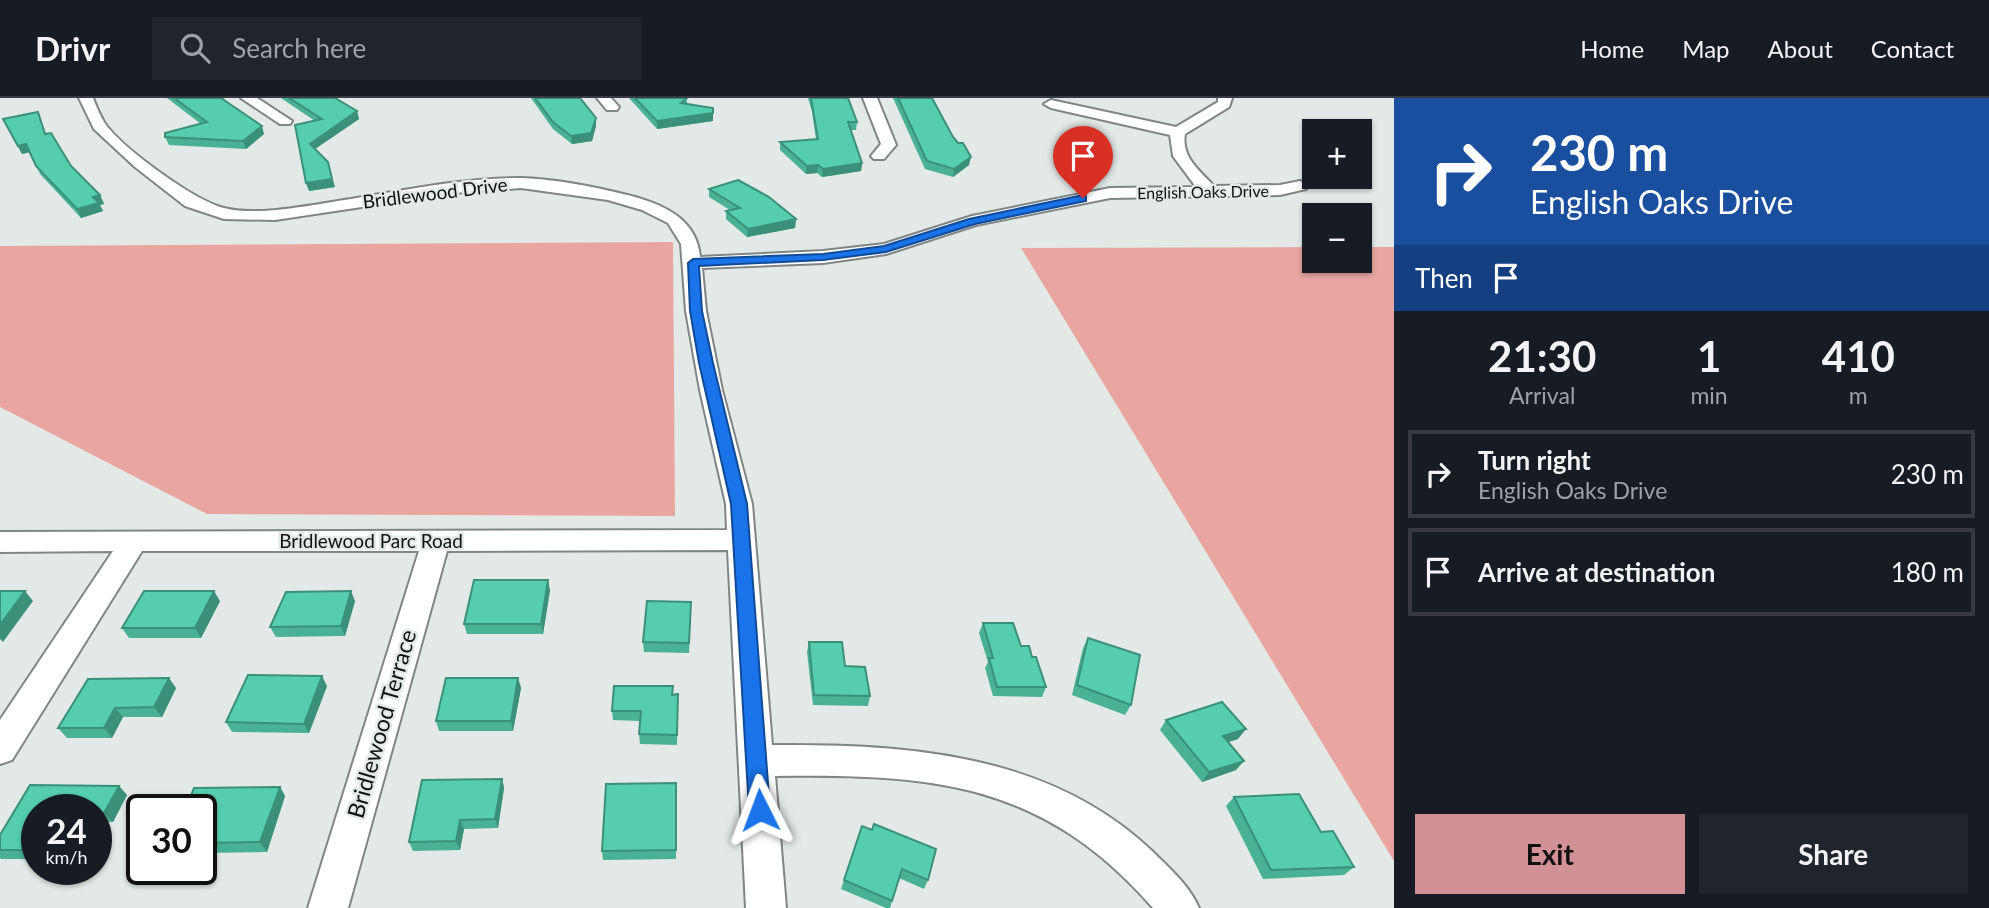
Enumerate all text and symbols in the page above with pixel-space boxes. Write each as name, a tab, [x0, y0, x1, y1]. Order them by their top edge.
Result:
search box	[152, 17, 642, 80]
text: Drivr	[35, 28, 110, 68]
icon: search	[176, 29, 214, 67]
text: Search here	[232, 32, 366, 64]
text: Home	[1580, 34, 1644, 63]
text: Map	[1682, 34, 1730, 63]
text: About	[1768, 34, 1833, 63]
text: Contact	[1871, 34, 1954, 63]
map controls	[1302, 119, 1372, 273]
button: +	[1302, 119, 1372, 189]
text: 230 m	[1530, 123, 1668, 181]
pin	[1053, 126, 1113, 198]
icon: right	[1415, 126, 1506, 217]
icon: arrive	[1064, 137, 1102, 175]
street label: Bridlewood Drive	[361, 172, 509, 213]
street label: English Oaks Drive	[1137, 181, 1269, 202]
text: English Oaks Drive	[1530, 182, 1793, 221]
button: −	[1302, 203, 1372, 273]
icon: arrive	[1487, 259, 1525, 297]
text: Then	[1415, 262, 1473, 294]
text: 21:30	[1488, 331, 1596, 381]
text: 1	[1697, 331, 1721, 381]
text: 410	[1822, 331, 1895, 381]
text: Arrival	[1509, 381, 1575, 409]
text: min	[1690, 381, 1728, 409]
text: m	[1849, 381, 1868, 409]
text: Turn right	[1478, 444, 1591, 476]
icon: right	[1419, 455, 1457, 493]
text: 230 m	[1891, 458, 1964, 490]
text: English Oaks Drive	[1478, 476, 1667, 504]
street label: Bridlewood Parc Road	[279, 529, 463, 552]
icon: arrive	[1419, 553, 1457, 591]
text: Arrive at destination	[1478, 556, 1715, 588]
text: 180 m	[1891, 556, 1964, 588]
street label: Bridlewood Terrace	[341, 626, 421, 821]
position arrow	[723, 773, 797, 847]
speed limit sign: 30	[126, 794, 217, 885]
text: 24	[46, 809, 87, 851]
button: Exit	[1415, 814, 1685, 894]
button: Share	[1699, 814, 1968, 894]
text: km/h	[45, 846, 88, 868]

